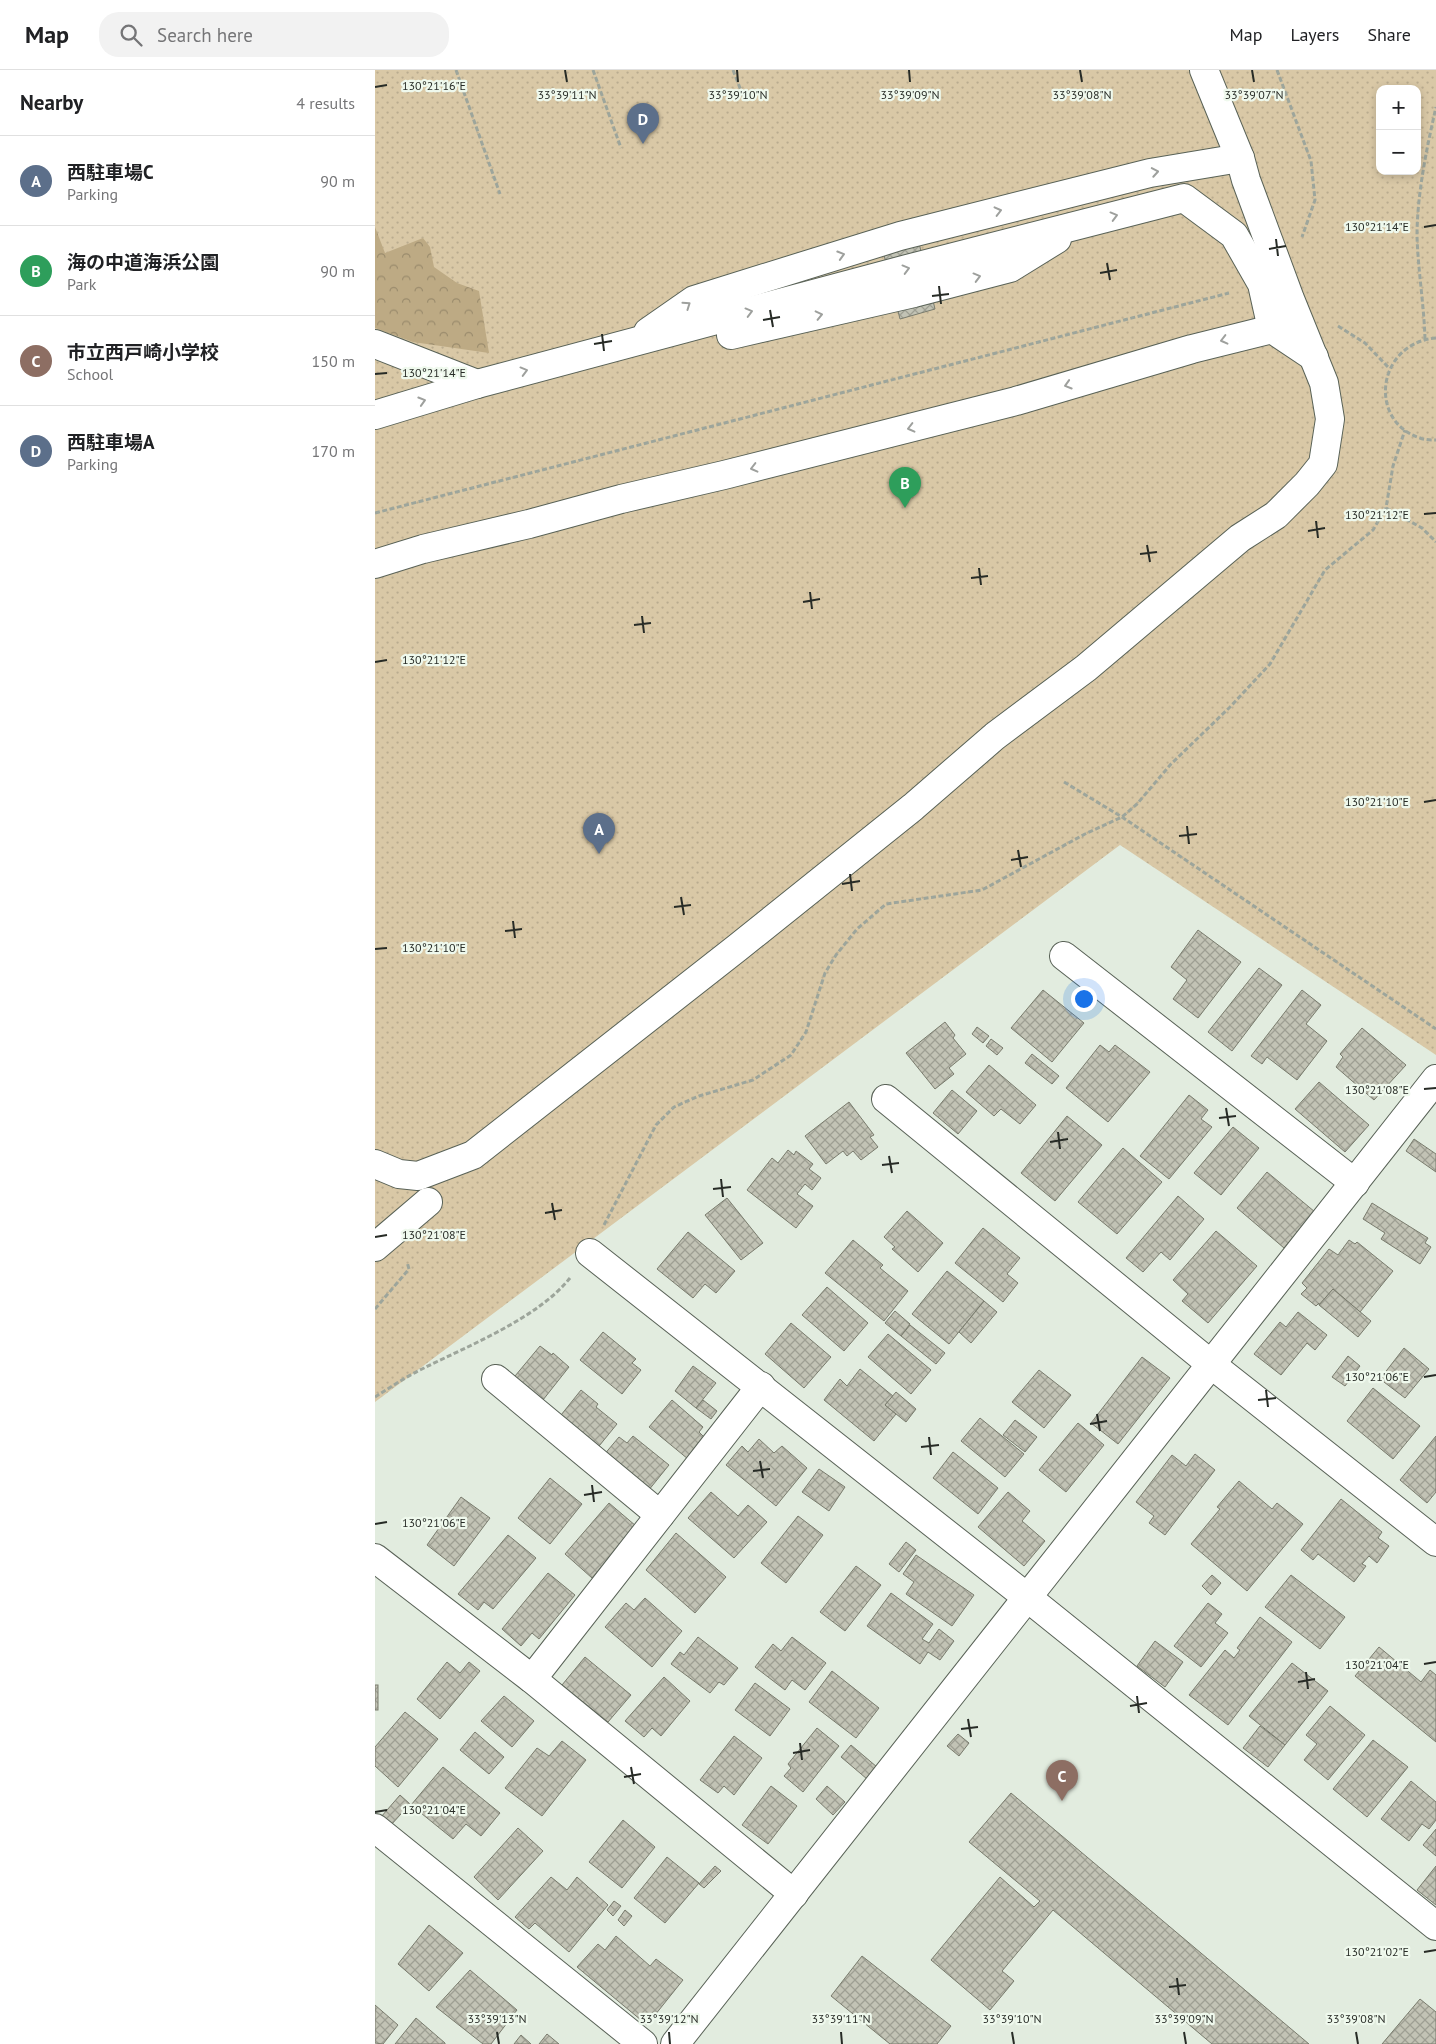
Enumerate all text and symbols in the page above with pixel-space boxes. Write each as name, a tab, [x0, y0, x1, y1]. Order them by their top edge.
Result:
search box	[99, 12, 449, 57]
text: Map	[25, 19, 69, 50]
icon: search	[117, 21, 145, 49]
text: Search here	[157, 23, 253, 47]
text: Map	[1230, 23, 1262, 46]
text: Layers	[1290, 23, 1339, 46]
text: Share	[1367, 23, 1411, 46]
text: 130°21'16"E	[402, 78, 466, 93]
map controls	[1376, 85, 1421, 175]
button: +	[1376, 85, 1421, 130]
text: 33°39'11"N	[537, 87, 597, 102]
text: 33°39'10"N	[708, 87, 768, 102]
text: 33°39'09"N	[880, 87, 940, 102]
text: 33°39'08"N	[1052, 87, 1112, 102]
text: 33°39'07"N	[1224, 87, 1284, 102]
text: Nearby	[20, 89, 83, 116]
text: 4 results	[296, 93, 355, 113]
pin: D	[627, 103, 659, 144]
button: −	[1376, 130, 1421, 175]
text: 西駐車場C	[67, 160, 154, 184]
one-way arrow	[1151, 168, 1160, 178]
text: A	[31, 171, 41, 191]
text: 90 m	[320, 171, 355, 191]
text: Parking	[67, 184, 118, 204]
one-way arrow	[993, 206, 1002, 217]
one-way arrow	[1109, 212, 1118, 222]
text: 130°21'14"E	[1345, 219, 1409, 234]
text: 海の中道海浜公園	[67, 250, 219, 274]
one-way arrow	[836, 250, 845, 260]
text: B	[31, 261, 41, 281]
text: 90 m	[320, 261, 355, 281]
one-way arrow	[901, 265, 909, 275]
one-way arrow	[972, 272, 980, 282]
text: Park	[67, 274, 96, 294]
one-way arrow	[681, 302, 691, 311]
one-way arrow	[744, 307, 752, 317]
one-way arrow	[814, 310, 823, 321]
one-way arrow	[1221, 335, 1229, 345]
text: 市立西戸崎小学校	[67, 340, 219, 364]
text: C	[32, 351, 40, 371]
text: 150 m	[312, 351, 355, 371]
text: School	[67, 364, 113, 384]
text: 130°21'14"E	[402, 365, 466, 380]
one-way arrow	[520, 367, 528, 377]
one-way arrow	[1064, 380, 1073, 390]
one-way arrow	[417, 396, 425, 406]
one-way arrow	[907, 422, 916, 433]
text: 西駐車場A	[67, 430, 155, 454]
text: D	[31, 441, 41, 461]
text: 170 m	[312, 441, 355, 461]
text: Parking	[67, 454, 118, 474]
one-way arrow	[749, 462, 758, 473]
pin: B	[889, 467, 921, 508]
text: 130°21'12"E	[1345, 507, 1409, 522]
text: 130°21'12"E	[402, 652, 466, 667]
text: 130°21'10"E	[1345, 794, 1409, 809]
pin: A	[583, 813, 615, 854]
text: 130°21'10"E	[402, 940, 466, 955]
your location	[1071, 986, 1097, 1012]
text: 130°21'08"E	[1345, 1082, 1409, 1097]
text: 130°21'08"E	[402, 1227, 466, 1242]
text: 130°21'06"E	[1345, 1369, 1409, 1384]
text: 130°21'06"E	[402, 1515, 466, 1530]
text: 130°21'04"E	[1345, 1657, 1409, 1672]
pin: C	[1046, 1760, 1078, 1801]
text: 130°21'04"E	[402, 1802, 466, 1817]
text: 130°21'02"E	[1345, 1944, 1409, 1959]
text: 33°39'13"N	[467, 2011, 527, 2026]
text: 33°39'12"N	[639, 2011, 699, 2026]
text: 33°39'11"N	[811, 2011, 871, 2026]
text: 33°39'10"N	[982, 2011, 1042, 2026]
text: 33°39'09"N	[1154, 2011, 1214, 2026]
text: 33°39'08"N	[1326, 2011, 1386, 2026]

